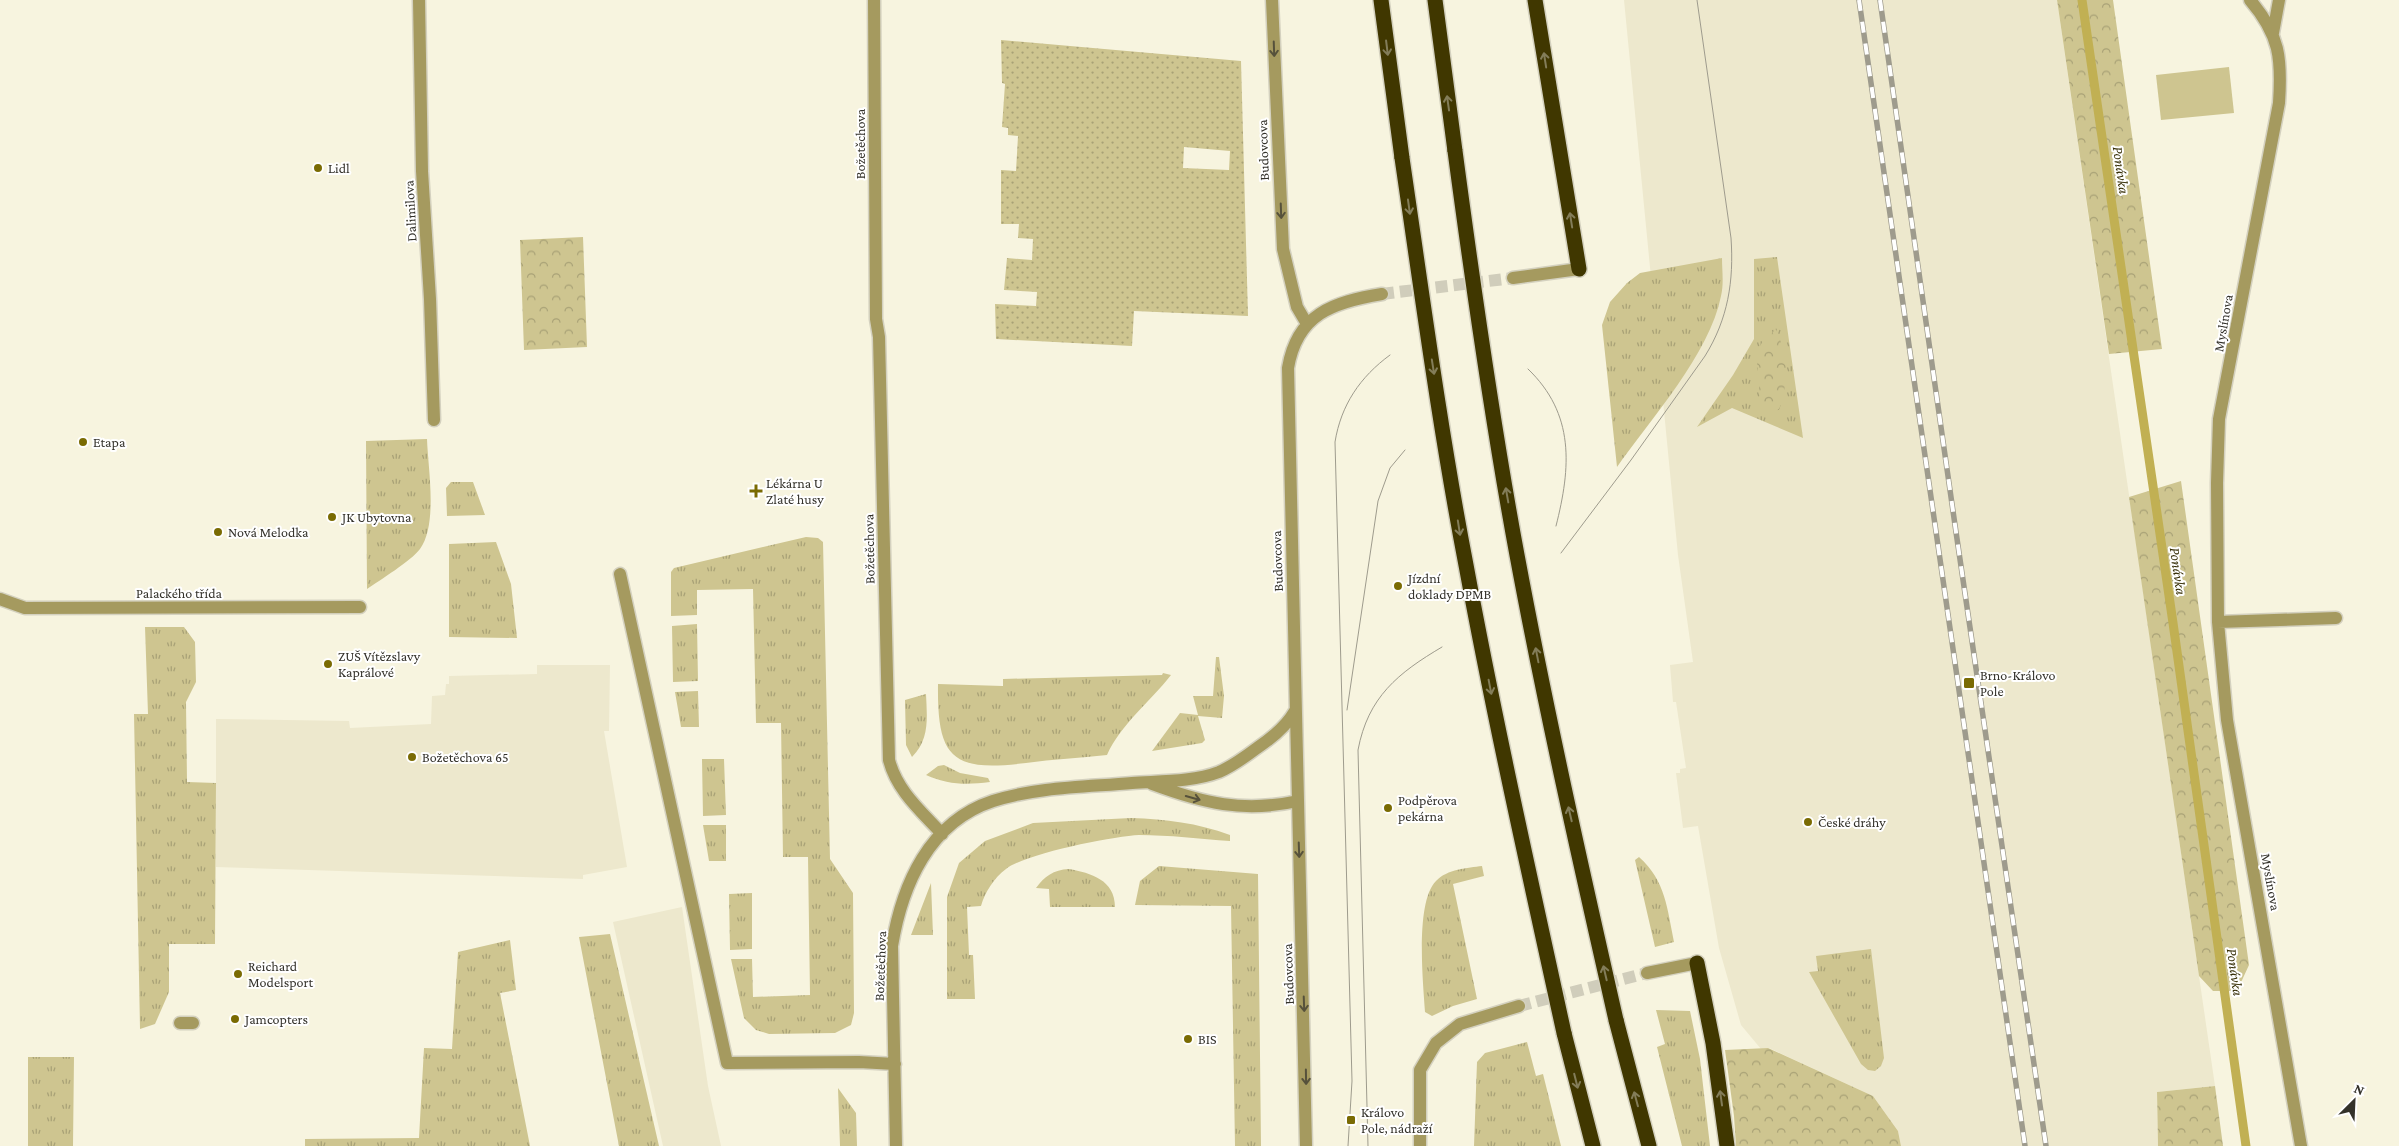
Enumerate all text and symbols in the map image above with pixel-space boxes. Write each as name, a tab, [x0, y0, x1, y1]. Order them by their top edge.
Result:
one-way arrow	[1269, 40, 1279, 56]
one-way arrow	[1383, 40, 1393, 56]
one-way arrow	[1540, 52, 1550, 68]
one-way arrow	[1443, 95, 1453, 111]
street label: Božetěchova	[852, 108, 868, 179]
street label: Budovcova	[1254, 119, 1272, 181]
water label: Ponávka	[2110, 145, 2132, 195]
place label: Lidl	[328, 160, 350, 176]
marker: Lidl	[312, 162, 324, 174]
street label: Dalimilova	[400, 179, 420, 242]
one-way arrow	[1404, 198, 1414, 214]
one-way arrow	[1276, 202, 1286, 219]
one-way arrow	[1566, 213, 1576, 229]
street label: Myslínova	[2210, 292, 2236, 353]
one-way arrow	[1428, 359, 1438, 375]
place label: Etapa	[93, 434, 126, 450]
marker: Etapa	[77, 436, 89, 448]
place label: Lékárna U Zlaté husy	[766, 475, 824, 507]
marker: Lékárna U Zlaté husy	[750, 485, 762, 497]
one-way arrow	[1501, 488, 1511, 504]
place label: JK Ubytovna	[340, 509, 412, 525]
marker: JK Ubytovna	[326, 511, 338, 523]
street label: Božetěchova	[860, 513, 878, 584]
one-way arrow	[1455, 519, 1465, 535]
place label: Nová Melodka	[228, 524, 309, 540]
marker: Nová Melodka	[212, 526, 224, 538]
street label: Budovcova	[1268, 530, 1286, 592]
water label: Ponávka	[2167, 546, 2189, 596]
place label: Jízdní doklady DPMB	[1406, 570, 1492, 602]
marker: Jízdní doklady DPMB	[1392, 580, 1404, 592]
street label: Palackého třída	[136, 585, 223, 601]
place label: ZUŠ Vítězslavy Kaprálové	[338, 648, 421, 680]
one-way arrow	[1531, 648, 1541, 664]
marker: ZUŠ Vítězslavy Kaprálové	[322, 658, 334, 670]
place label: Brno-Královo Pole	[1980, 667, 2056, 699]
marker: Brno-Královo Pole	[1962, 676, 1976, 690]
one-way arrow	[1485, 679, 1495, 695]
place label: Božetěchova 65	[422, 749, 509, 765]
marker: Božetěchova 65	[406, 751, 418, 763]
place label: Podpěrova pekárna	[1398, 792, 1458, 824]
one-way arrow	[1184, 794, 1200, 804]
marker: Podpěrova pekárna	[1382, 802, 1394, 814]
one-way arrow	[1565, 807, 1574, 823]
place label: České dráhy	[1818, 814, 1886, 830]
marker: České dráhy	[1802, 816, 1814, 828]
one-way arrow	[1295, 842, 1304, 858]
street label: Myslínova	[2258, 852, 2284, 913]
street label: Božetěchova	[871, 930, 889, 1001]
street label: Budovcova	[1279, 943, 1297, 1005]
water label: Ponávka	[2224, 947, 2246, 997]
place label: Reichard Modelsport	[248, 958, 314, 990]
one-way arrow	[1600, 965, 1609, 981]
marker: Reichard Modelsport	[232, 968, 244, 980]
one-way arrow	[1299, 996, 1308, 1012]
place label: Jamcopters	[243, 1011, 308, 1027]
marker: Jamcopters	[229, 1013, 241, 1025]
place label: BIS	[1198, 1031, 1217, 1047]
marker: BIS	[1182, 1033, 1194, 1045]
one-way arrow	[1301, 1068, 1311, 1085]
one-way arrow	[1572, 1072, 1581, 1088]
north arrow	[2329, 1076, 2379, 1126]
text: N	[2352, 1080, 2367, 1099]
one-way arrow	[1716, 1090, 1726, 1106]
one-way arrow	[1631, 1091, 1641, 1107]
place label: Královo Pole, nádraží	[1361, 1104, 1433, 1136]
marker: Královo Pole, nádraží	[1345, 1114, 1357, 1126]

